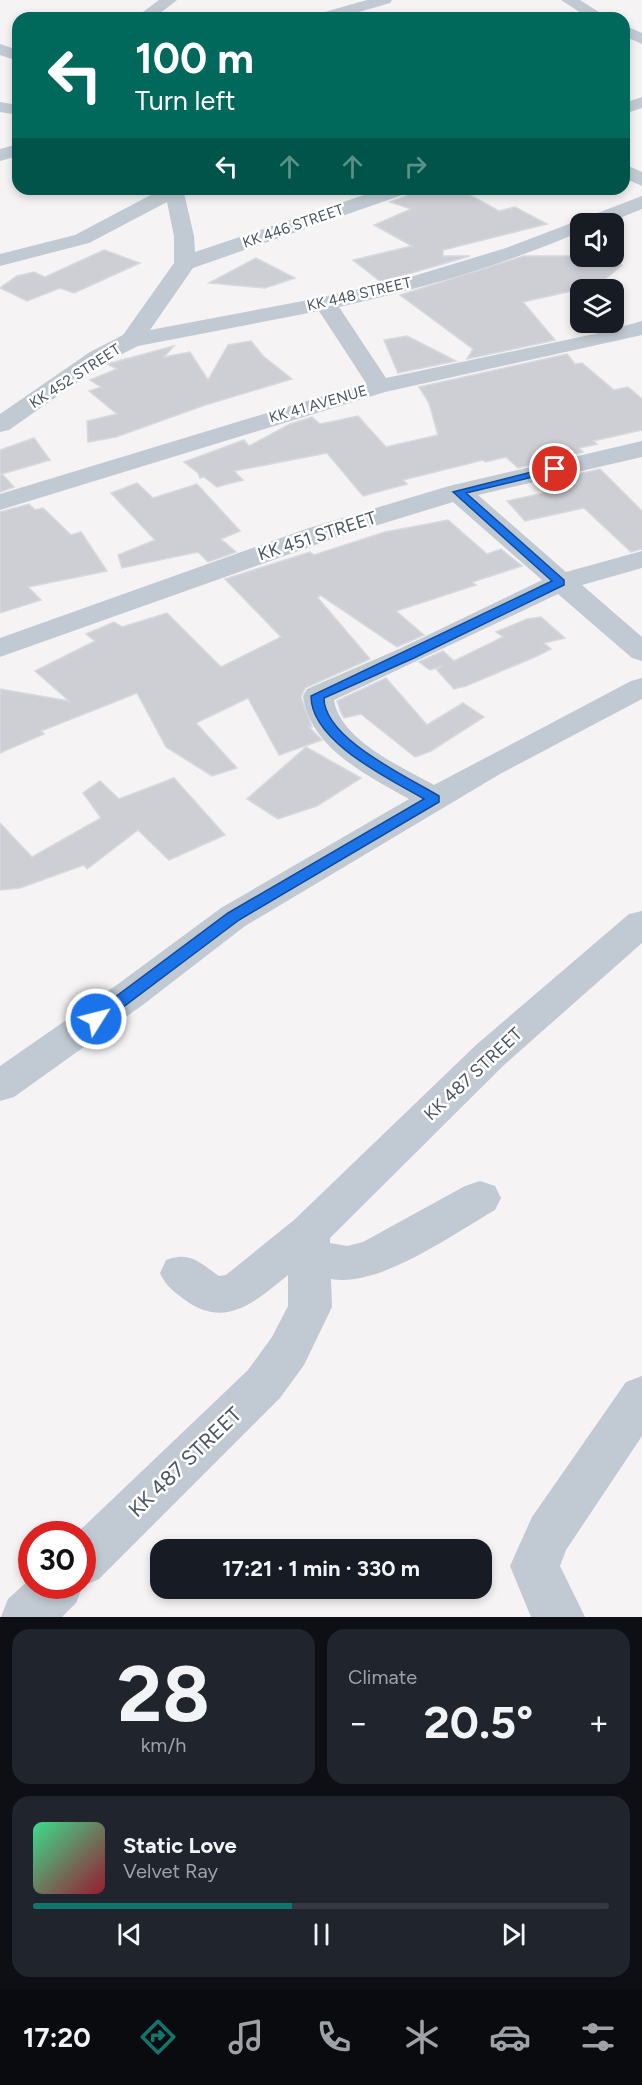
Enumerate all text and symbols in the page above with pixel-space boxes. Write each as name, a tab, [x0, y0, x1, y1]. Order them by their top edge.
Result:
text: 100 m	[135, 33, 254, 84]
icon: left	[36, 36, 114, 114]
text: Turn left	[135, 84, 235, 117]
icon: left	[210, 150, 243, 183]
icon: ahead	[273, 150, 306, 183]
icon: ahead	[336, 150, 369, 183]
icon: right	[399, 150, 432, 183]
street label: KK 446 STREET	[240, 200, 347, 252]
map controls	[570, 213, 624, 333]
button: sound	[570, 213, 624, 267]
street label: KK 448 STREET	[305, 273, 414, 315]
button: layers	[570, 279, 624, 333]
street label: KK 452 STREET	[26, 339, 125, 412]
street label: KK 41 AVENUE	[267, 381, 369, 427]
pin	[529, 443, 580, 494]
icon: arrive	[538, 452, 571, 485]
street label: KK 451 STREET	[255, 506, 379, 566]
position arrow	[64, 987, 128, 1051]
street label: KK 487 STREET	[419, 1023, 527, 1125]
street label: KK 487 STREET	[123, 1401, 247, 1522]
speed limit sign: 30	[18, 1521, 96, 1599]
text: 17:21 · 1 min · 330 m	[222, 1555, 420, 1582]
text: 28	[117, 1647, 210, 1741]
text: Climate	[348, 1665, 417, 1689]
text: 20.5°	[424, 1695, 533, 1749]
text: −	[348, 1703, 369, 1742]
text: +	[588, 1703, 609, 1742]
text: km/h	[141, 1733, 186, 1757]
text: Static Love	[123, 1832, 237, 1859]
text: Velvet Ray	[123, 1859, 218, 1883]
icon: previous	[113, 1918, 146, 1951]
icon: pause	[305, 1918, 338, 1951]
icon: next	[497, 1918, 530, 1951]
icon: directions	[137, 2016, 179, 2058]
icon: music	[225, 2016, 267, 2058]
icon: phone	[313, 2016, 355, 2058]
icon: climate	[401, 2016, 443, 2058]
icon: car	[489, 2016, 531, 2058]
icon: filters	[577, 2016, 619, 2058]
text: 17:20	[23, 2021, 91, 2054]

